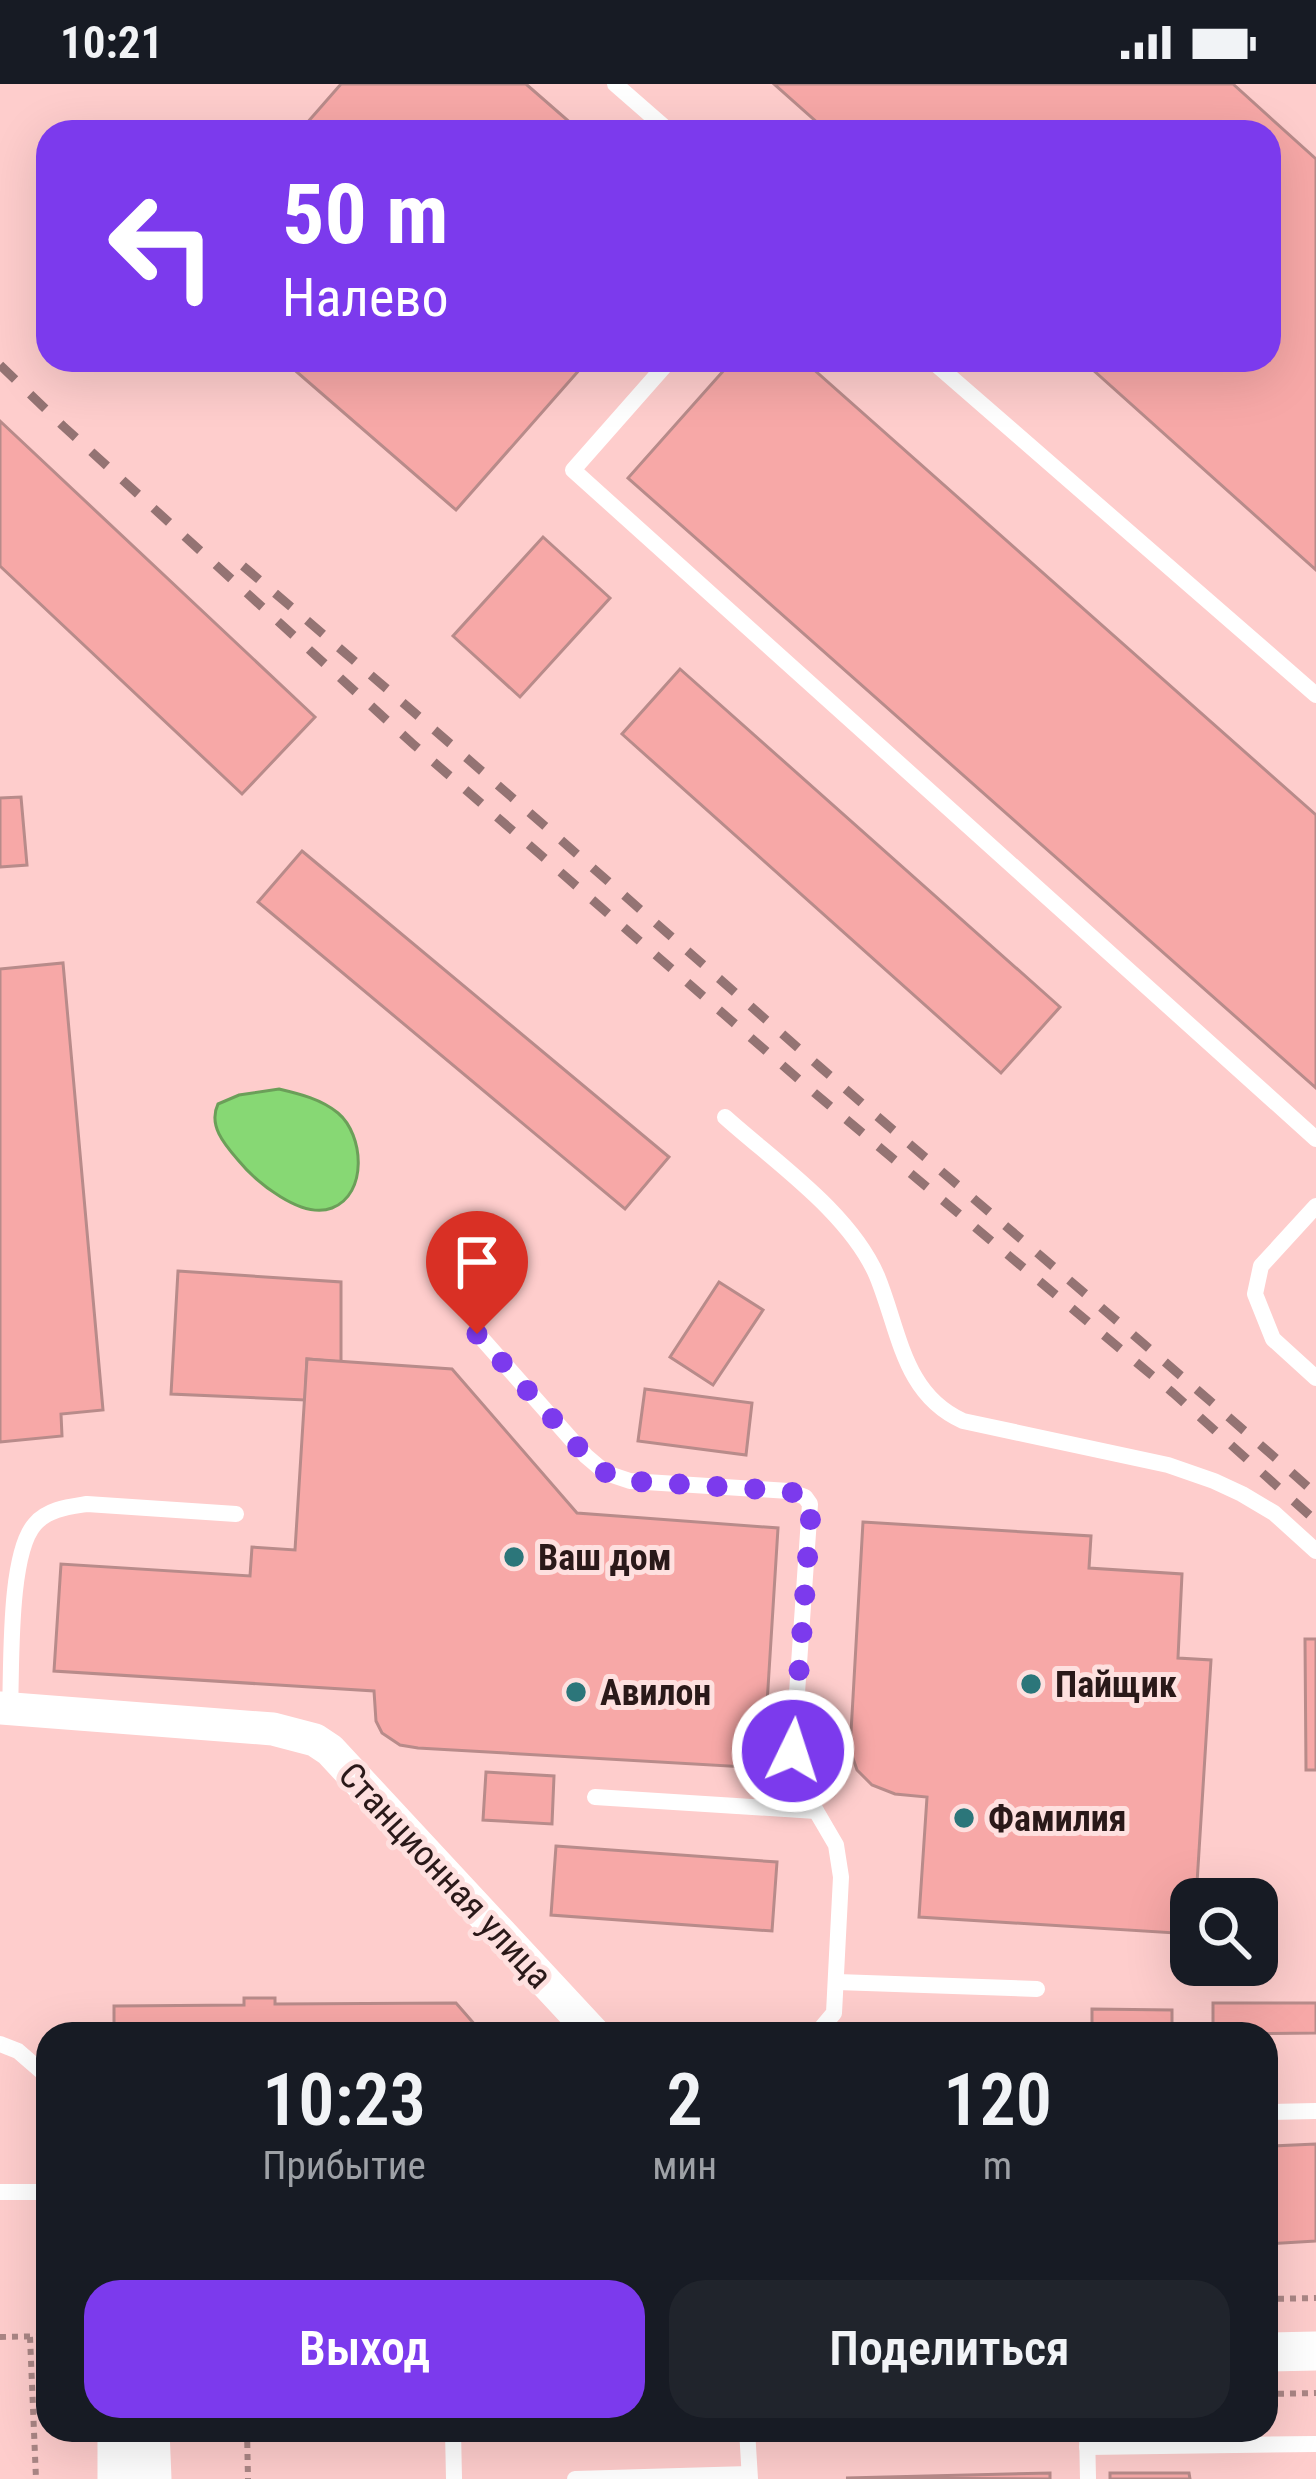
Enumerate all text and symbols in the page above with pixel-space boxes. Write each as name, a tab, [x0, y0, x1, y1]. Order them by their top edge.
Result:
text: 10:21	[60, 16, 163, 69]
text: 50 m	[282, 165, 449, 264]
icon: left	[84, 168, 240, 324]
text: Налево	[282, 266, 449, 329]
pin	[426, 1211, 528, 1334]
icon: arrive	[444, 1229, 510, 1295]
place label: Ваш дом	[538, 1537, 672, 1579]
marker: Ваш дом	[501, 1544, 527, 1570]
place label: Пайщик	[1055, 1664, 1177, 1706]
marker: Пайщик	[1018, 1671, 1044, 1697]
place label: Авилон	[600, 1672, 711, 1714]
marker: Авилон	[563, 1679, 589, 1705]
position arrow	[730, 1688, 856, 1814]
street label: Станционная улица	[330, 1754, 561, 1997]
place label: Фамилия	[988, 1798, 1127, 1840]
marker: Фамилия	[951, 1805, 977, 1831]
map controls	[1170, 1878, 1278, 1986]
button: search	[1170, 1878, 1278, 1986]
text: 10:23	[262, 2058, 426, 2143]
text: 2	[667, 2058, 703, 2143]
text: 120	[943, 2058, 1052, 2143]
text: Прибытие	[262, 2143, 426, 2189]
text: мин	[652, 2143, 717, 2189]
text: m	[983, 2143, 1012, 2189]
button: Выход	[84, 2280, 645, 2418]
button: Поделиться	[669, 2280, 1230, 2418]

